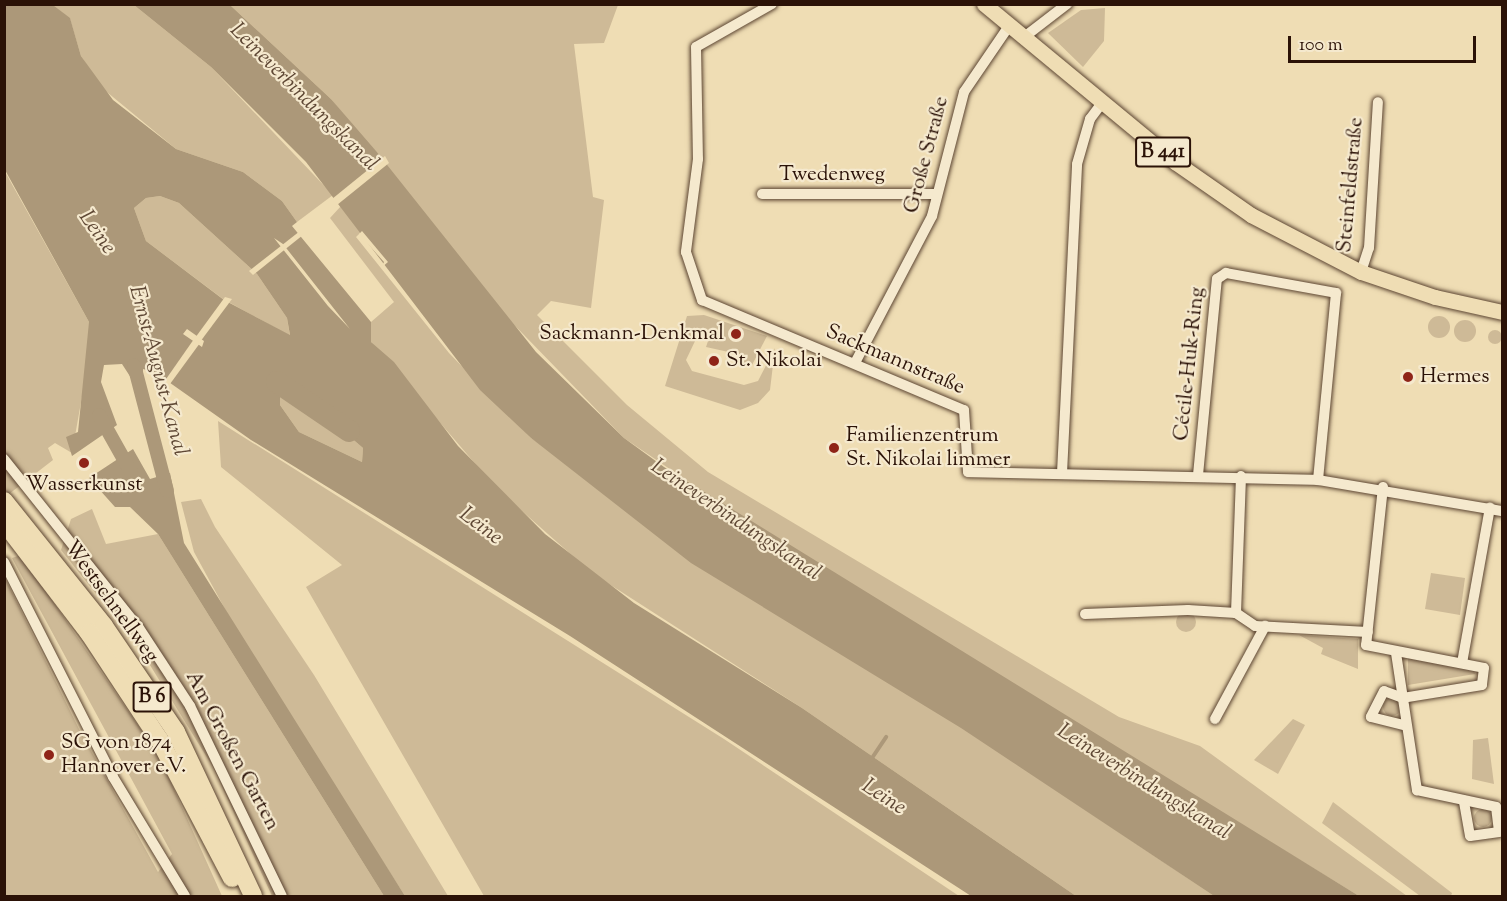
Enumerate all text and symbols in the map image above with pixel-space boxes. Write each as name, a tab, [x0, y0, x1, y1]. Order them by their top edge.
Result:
water label: Leineverbindungskanal	[223, 18, 383, 178]
scale bar	[1291, 24, 1478, 62]
text: 100 m	[1299, 33, 1343, 59]
street label: Große Straße	[899, 94, 955, 216]
street label: Steinfeldstraße	[1333, 116, 1369, 254]
road number: B 441	[1134, 135, 1192, 169]
street label: Twedenweg	[779, 162, 885, 188]
water label: Leine	[72, 206, 120, 260]
water label: Ernst-August-Kanal	[122, 283, 192, 459]
street label: Cécile-Huk-Ring	[1169, 286, 1211, 442]
street label: Sackmannstraße	[822, 319, 968, 401]
place label: Sackmann-Denkmal	[539, 321, 724, 347]
marker: Sackmann-Denkmal	[729, 327, 743, 341]
place label: St. Nikolai	[726, 348, 822, 374]
marker: St. Nikolai	[707, 354, 721, 368]
place label: Hermes	[1420, 364, 1489, 390]
marker: Hermes	[1401, 370, 1415, 384]
place label: Familienzentrum St. Nikolai limmer	[846, 423, 1010, 473]
marker: Familienzentrum St. Nikolai limmer	[827, 441, 841, 455]
water label: Leineverbindungskanal	[645, 454, 825, 588]
marker: Wasserkunst	[77, 456, 91, 470]
place label: Wasserkunst	[26, 472, 142, 498]
water label: Leine	[453, 502, 507, 552]
street label: Westschnellweg	[58, 536, 164, 668]
street label: Am Großen Garten	[179, 667, 285, 835]
road number: B 6	[132, 680, 172, 714]
water label: Leineverbindungskanal	[1051, 719, 1235, 847]
place label: SG von 1874 Hannover e.V.	[61, 730, 186, 780]
marker: SG von 1874 Hannover e.V.	[42, 748, 56, 762]
water label: Leine	[856, 774, 910, 822]

